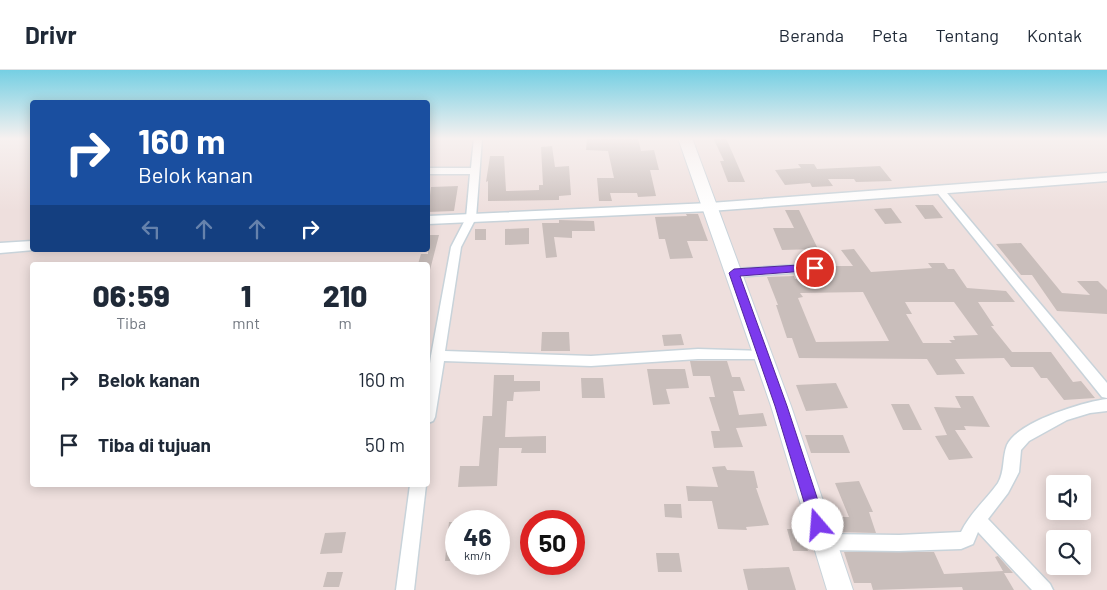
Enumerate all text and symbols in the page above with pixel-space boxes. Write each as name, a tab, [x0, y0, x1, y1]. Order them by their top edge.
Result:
text: Drivr	[25, 20, 77, 49]
text: Beranda	[779, 24, 844, 46]
text: Peta	[872, 24, 908, 46]
text: Tentang	[936, 24, 999, 46]
text: Kontak	[1027, 24, 1082, 46]
text: 160 m	[138, 119, 225, 161]
icon: right	[55, 120, 120, 185]
text: Belok kanan	[138, 161, 253, 187]
icon: left	[137, 215, 165, 243]
icon: ahead	[190, 215, 218, 243]
icon: ahead	[243, 215, 271, 243]
icon: right	[296, 215, 324, 243]
pin	[794, 247, 836, 289]
icon: arrive	[801, 254, 829, 282]
text: 06:59	[93, 277, 170, 313]
text: 1	[241, 277, 252, 313]
text: 210	[323, 277, 367, 313]
text: Tiba	[116, 313, 146, 332]
text: mnt	[232, 313, 260, 332]
text: m	[338, 313, 352, 332]
icon: right	[55, 366, 83, 394]
text: Belok kanan	[98, 368, 200, 391]
text: 160 m	[358, 368, 405, 391]
icon: arrive	[55, 431, 83, 459]
text: Tiba di tujuan	[98, 433, 211, 456]
text: 50 m	[365, 433, 405, 456]
map controls	[1046, 475, 1091, 575]
button: sound	[1046, 475, 1091, 520]
position arrow	[791, 498, 843, 550]
speed limit sign: 50	[520, 510, 585, 575]
text: 46	[463, 521, 492, 551]
button: search	[1046, 530, 1091, 575]
text: km/h	[464, 548, 491, 562]

